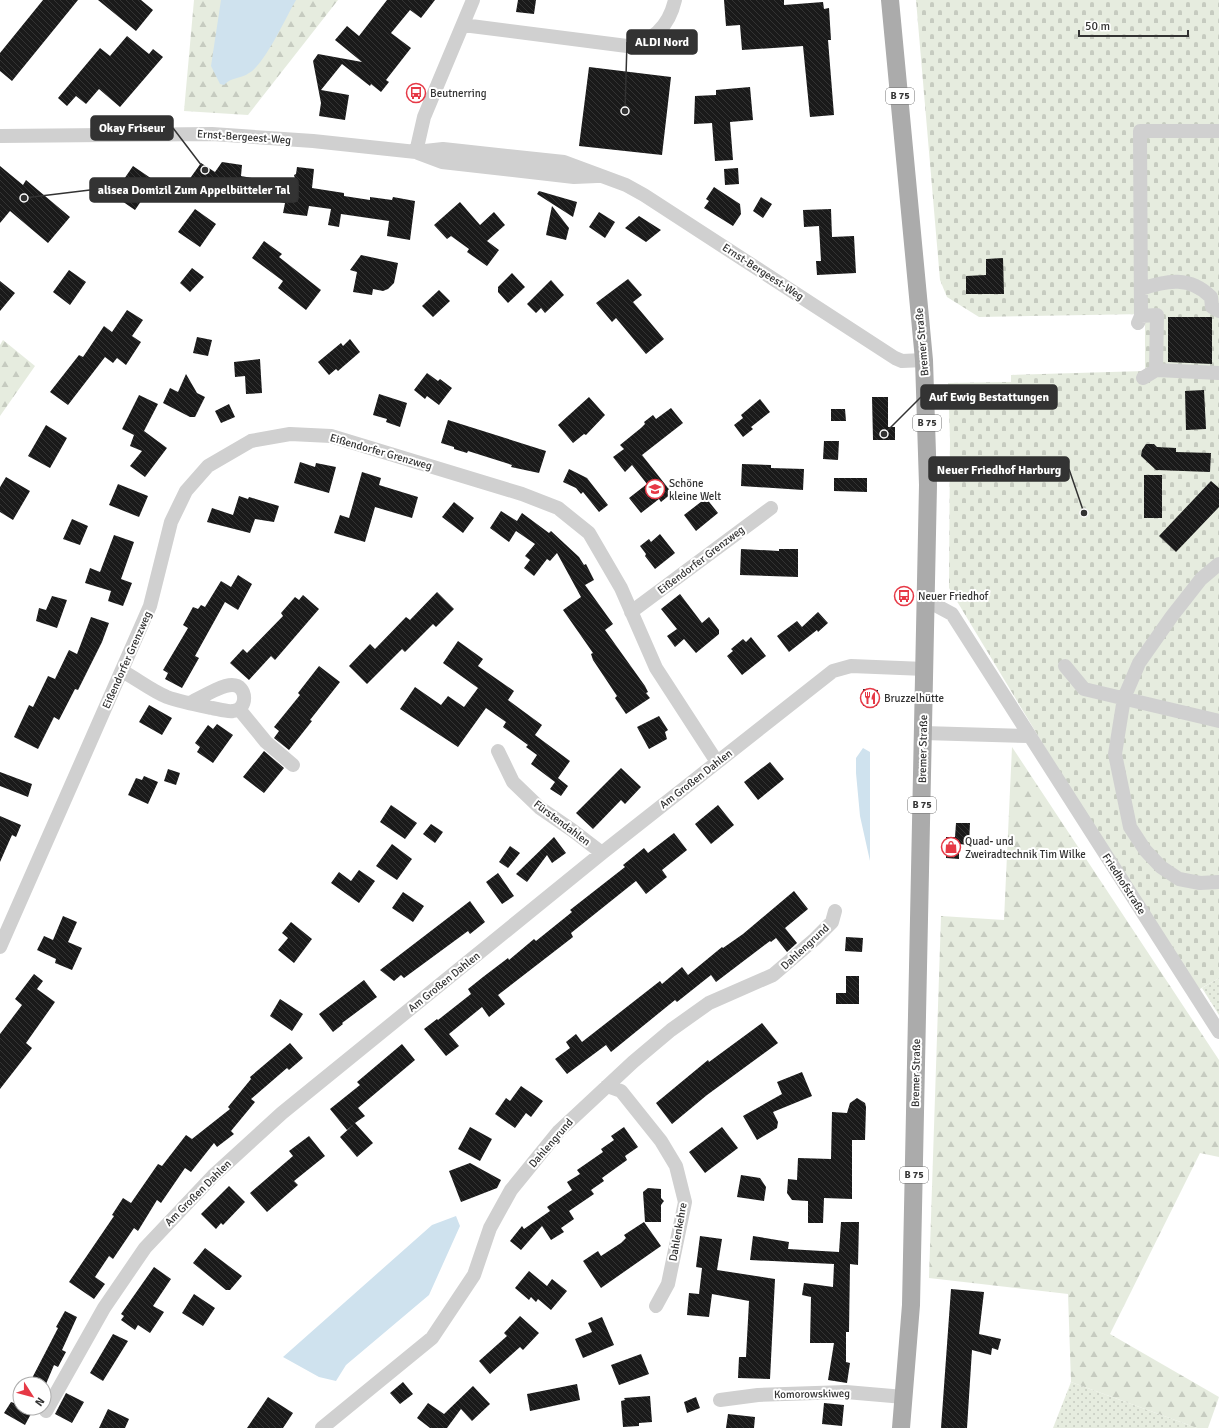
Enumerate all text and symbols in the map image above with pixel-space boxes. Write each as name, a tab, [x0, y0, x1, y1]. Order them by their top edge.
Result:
scale bar	[1079, 12, 1188, 38]
text: 50 m	[1085, 19, 1110, 34]
callout: ALDI Nord	[627, 30, 697, 54]
text: ALDI Nord	[635, 35, 690, 50]
bus stop icon: Beutnerring	[405, 82, 427, 104]
place label: Beutnerring	[430, 87, 487, 100]
road number: B 75	[886, 88, 914, 104]
callout: Okay Friseur	[91, 116, 173, 140]
text: Okay Friseur	[99, 121, 165, 136]
street label: Ernst-Bergeest-Weg	[196, 127, 292, 147]
callout: alisea Domizil Zum Appelbütteler Tal	[90, 178, 298, 202]
text: alisea Domizil Zum Appelbütteler Tal	[98, 183, 290, 198]
street label: Ernst-Bergeest-Weg	[720, 241, 806, 303]
street label: Bremer Straße	[913, 307, 931, 377]
callout: Auf Ewig Bestattungen	[921, 385, 1057, 409]
text: Auf Ewig Bestattungen	[929, 390, 1049, 405]
road number: B 75	[913, 415, 941, 431]
street label: Eißendorfer Grenzweg	[329, 431, 434, 473]
callout: Neuer Friedhof Harburg	[929, 457, 1069, 481]
text: Neuer Friedhof Harburg	[937, 463, 1062, 478]
place label: Schöne kleine Welt	[669, 477, 721, 503]
school or university icon: Schöne kleine Welt	[644, 478, 666, 500]
street label: Eißendorfer Grenzweg	[655, 523, 747, 597]
bus stop icon: Neuer Friedhof	[893, 585, 915, 607]
place label: Neuer Friedhof	[918, 590, 990, 603]
street label: Eißendorfer Grenzweg	[100, 609, 154, 711]
restaurant icon: Bruzzelhütte	[859, 687, 881, 709]
place label: Bruzzelhütte	[884, 692, 944, 705]
street label: Bremer Straße	[916, 715, 930, 783]
street label: Am Großen Dahlen	[657, 747, 735, 811]
street label: Fürstendahlen	[531, 797, 593, 849]
road number: B 75	[908, 797, 936, 813]
place label: Quad- und Zweiradtechnik Tim Wilke	[965, 835, 1086, 861]
shop icon: Quad- und Zweiradtechnik Tim Wilke	[940, 836, 962, 858]
street label: Friedhofstraße	[1099, 851, 1149, 917]
street label: Dahlengrund	[778, 921, 832, 973]
street label: Am Großen Dahlen	[406, 949, 482, 1015]
street label: Bremer Straße	[909, 1039, 923, 1107]
street label: Dahlengrund	[526, 1116, 576, 1170]
street label: Am Großen Dahlen	[162, 1157, 234, 1229]
road number: B 75	[900, 1167, 928, 1183]
street label: Dahlenkehre	[666, 1202, 690, 1262]
north arrow	[12, 1376, 52, 1416]
street label: Komorowskiweg	[774, 1387, 850, 1401]
text: N	[32, 1395, 47, 1409]

